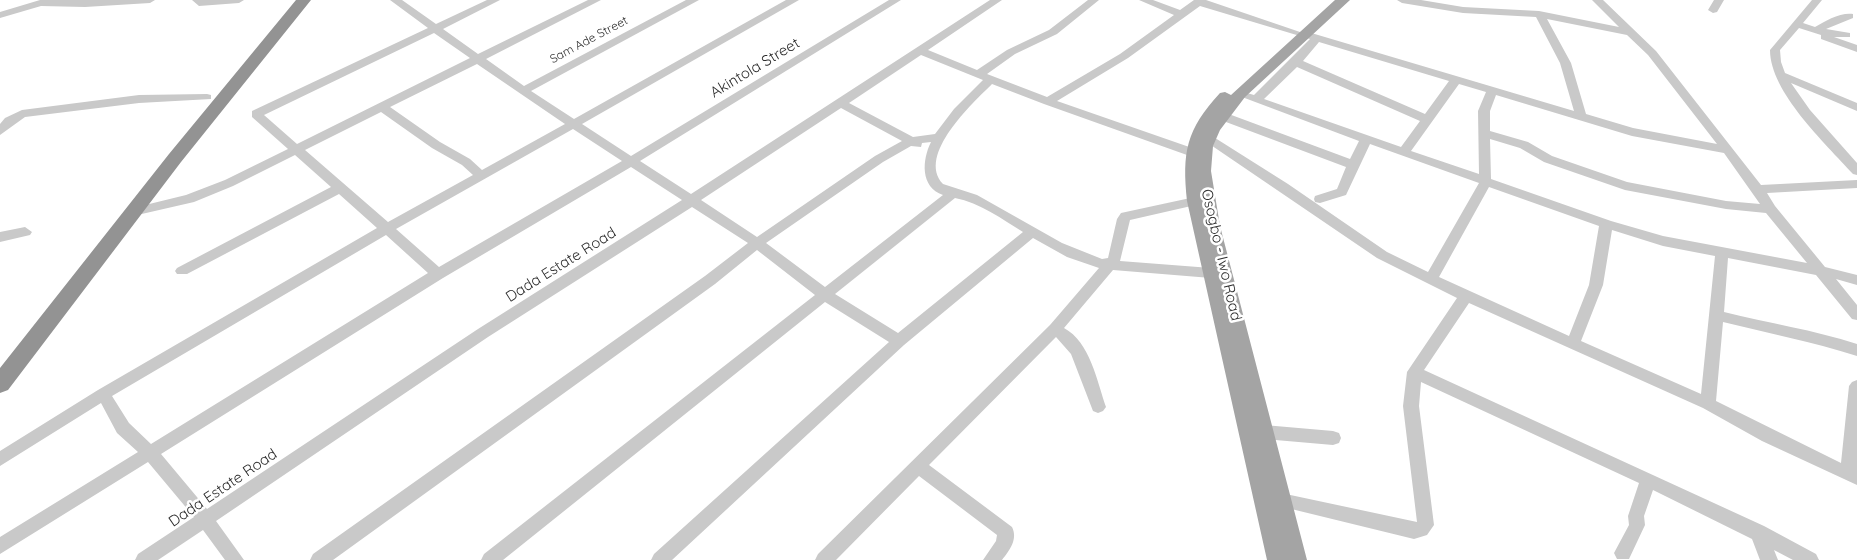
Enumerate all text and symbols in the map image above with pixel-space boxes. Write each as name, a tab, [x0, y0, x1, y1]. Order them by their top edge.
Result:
street label: Sam Ade Street	[548, 13, 630, 67]
street label: Akintola Street	[707, 34, 803, 102]
street label: Osogbo - Iwo Road	[1197, 187, 1245, 323]
street label: Dada Estate Road	[503, 224, 619, 306]
street label: Dada Estate Road	[165, 445, 281, 531]

